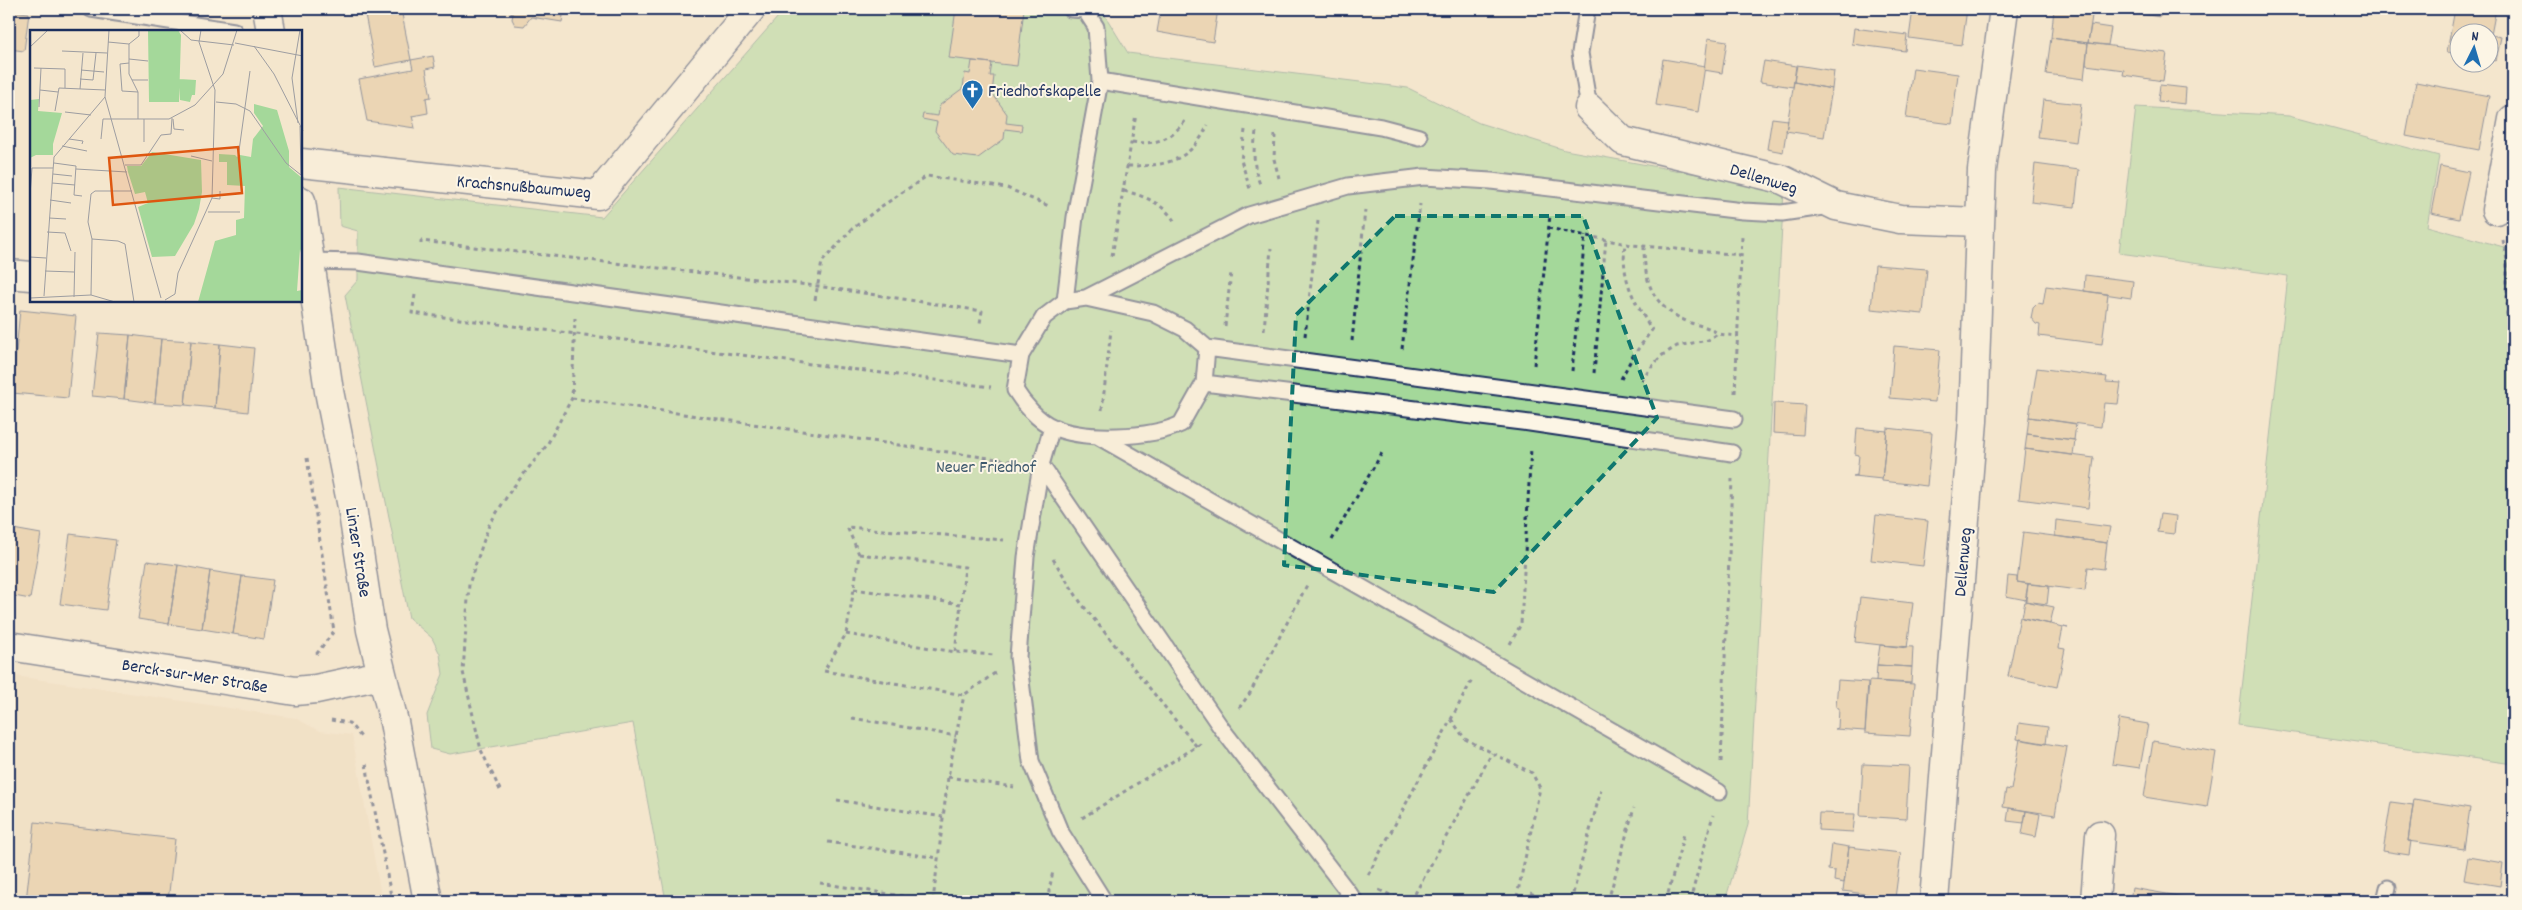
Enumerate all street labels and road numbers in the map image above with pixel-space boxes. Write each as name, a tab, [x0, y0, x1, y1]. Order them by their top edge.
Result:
street label: Dellenweg	[1726, 158, 1800, 203]
street label: Krachsnußbaumweg	[456, 170, 592, 207]
street label: Linzer Straße	[337, 506, 376, 599]
street label: Dellenweg	[1949, 526, 1980, 598]
street label: Berck-sur-Mer Straße	[120, 654, 269, 701]

